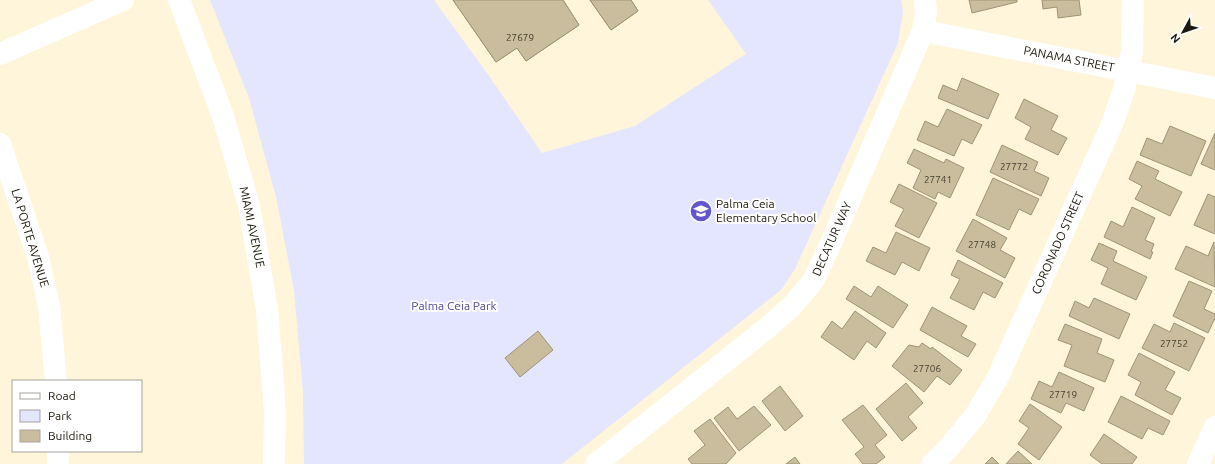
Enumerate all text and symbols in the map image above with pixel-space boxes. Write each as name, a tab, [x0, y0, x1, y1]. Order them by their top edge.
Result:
north arrow	[1163, 12, 1203, 52]
text: N	[1168, 31, 1183, 45]
house number: 27679	[506, 32, 534, 43]
street label: PANAMA STREET	[1023, 43, 1116, 74]
house number: 27772	[1000, 161, 1028, 172]
house number: 27741	[924, 174, 952, 185]
street label: MIAMI AVENUE	[238, 185, 267, 269]
street label: LA PORTE AVENUE	[9, 187, 52, 289]
street label: CORONADO STREET	[1029, 189, 1086, 296]
place label: Palma Ceia Elementary School	[716, 197, 816, 224]
school or university icon: Palma Ceia Elementary School	[688, 198, 714, 224]
street label: DECATUR WAY	[809, 200, 854, 278]
house number: 27748	[968, 239, 996, 250]
park label: Palma Ceia Park	[411, 299, 497, 312]
house number: 27752	[1160, 338, 1188, 349]
house number: 27706	[913, 363, 941, 374]
legend	[12, 380, 142, 452]
text: Road	[48, 389, 76, 402]
house number: 27719	[1049, 389, 1077, 400]
text: Park	[48, 409, 72, 422]
text: Building	[48, 429, 92, 442]

